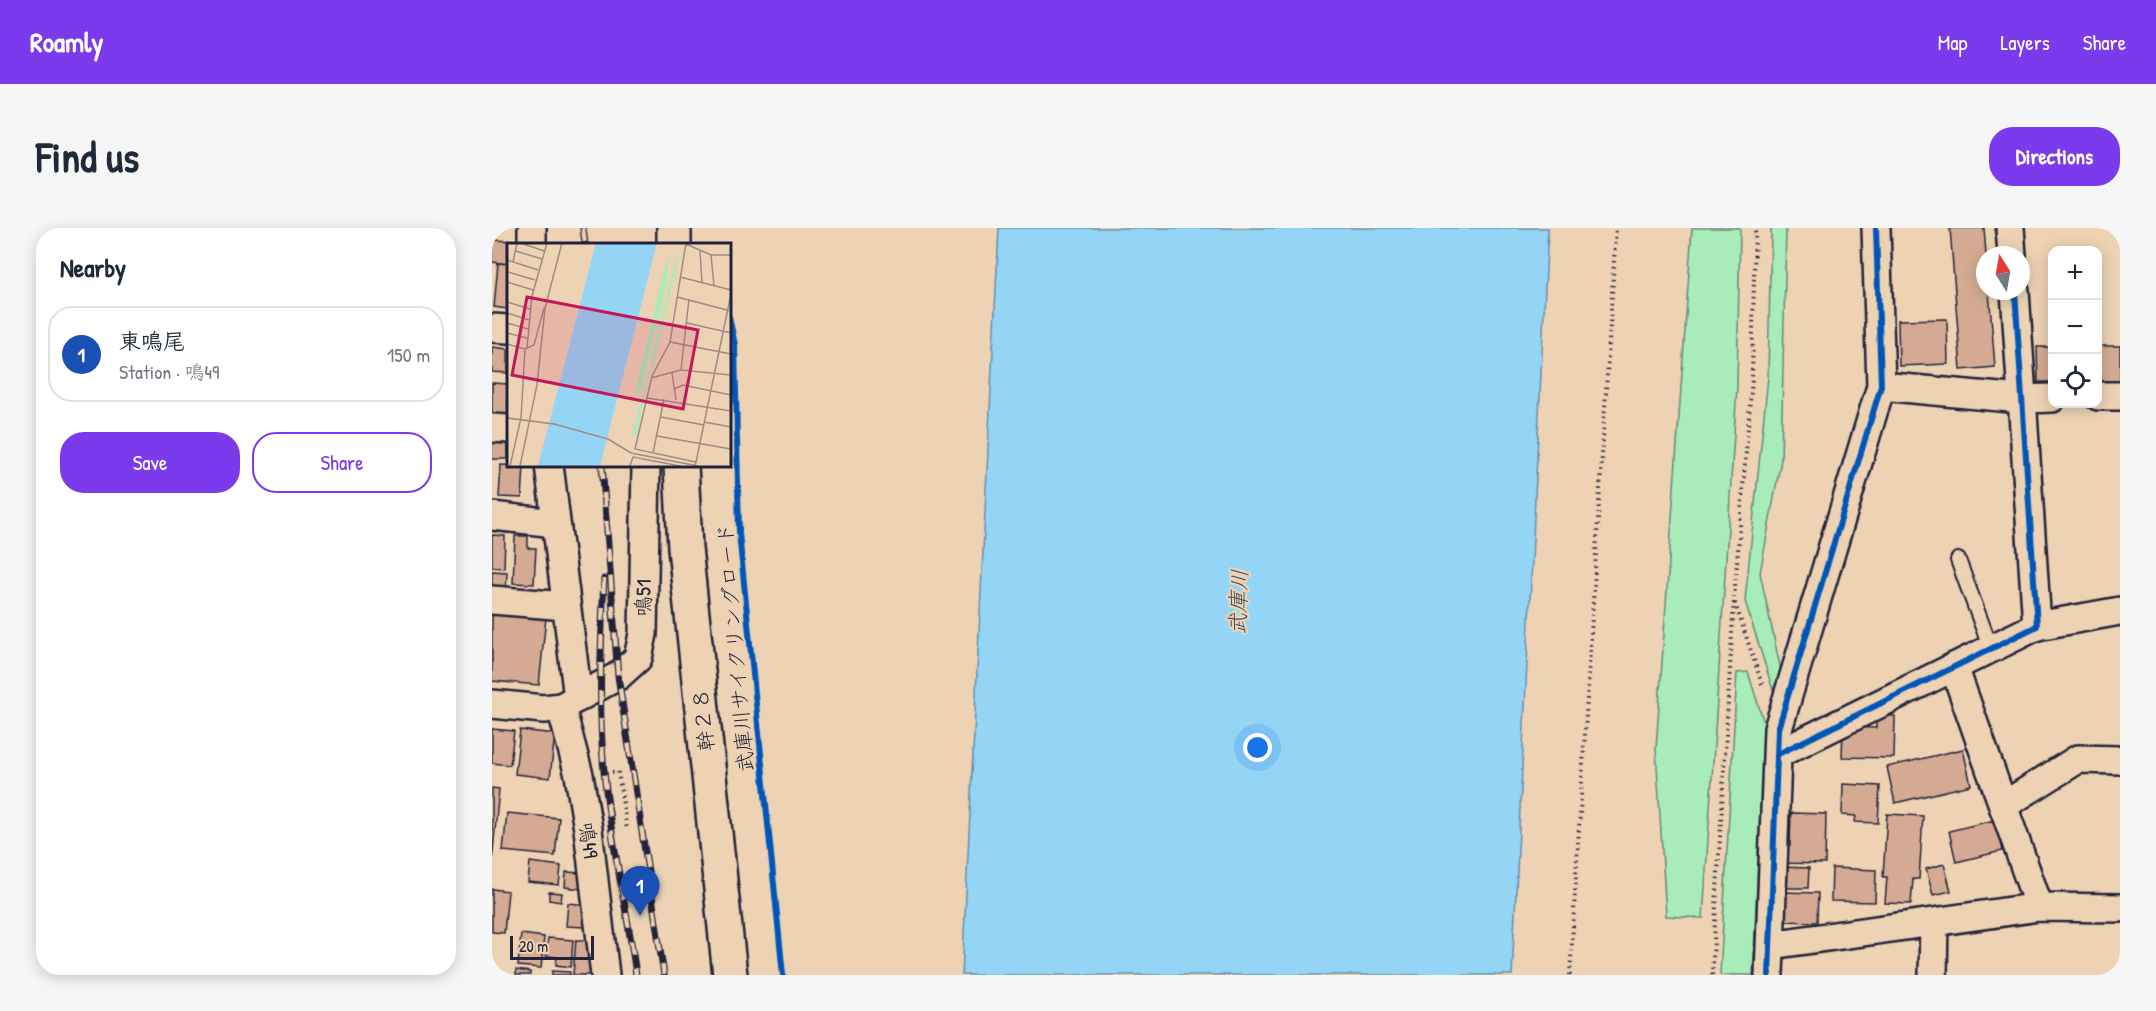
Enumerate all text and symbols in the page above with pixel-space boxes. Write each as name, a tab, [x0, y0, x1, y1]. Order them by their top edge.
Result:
text: Roamly	[30, 23, 103, 61]
text: Map	[1938, 28, 1967, 57]
text: Layers	[2000, 28, 2050, 57]
text: Share	[2083, 28, 2126, 57]
button: Directions	[1989, 127, 2120, 186]
text: Find us	[36, 128, 139, 185]
inset map	[507, 243, 730, 466]
north arrow	[1976, 246, 2030, 300]
map controls	[2048, 246, 2102, 408]
button: +	[2048, 246, 2102, 300]
text: Nearby	[60, 250, 126, 285]
button: −	[2048, 300, 2102, 354]
text: 東鳴尾	[119, 326, 185, 356]
text: 1	[78, 341, 85, 368]
text: 150 m	[387, 341, 430, 368]
button: locate	[2048, 354, 2102, 408]
text: Station · 鳴49	[119, 358, 219, 385]
button: Save	[60, 432, 240, 493]
button: Share	[252, 432, 432, 493]
street label: 武庫川サイクリングロード	[710, 522, 760, 774]
water label: 武庫川	[1222, 568, 1254, 636]
street label: 鳴51	[628, 579, 658, 617]
street label: 幹２８	[685, 687, 721, 753]
your location	[1243, 733, 1272, 762]
street label: 鳴49	[572, 820, 606, 860]
pin: 1	[620, 866, 660, 916]
scale bar	[510, 933, 594, 960]
text: 20 m	[519, 935, 548, 957]

